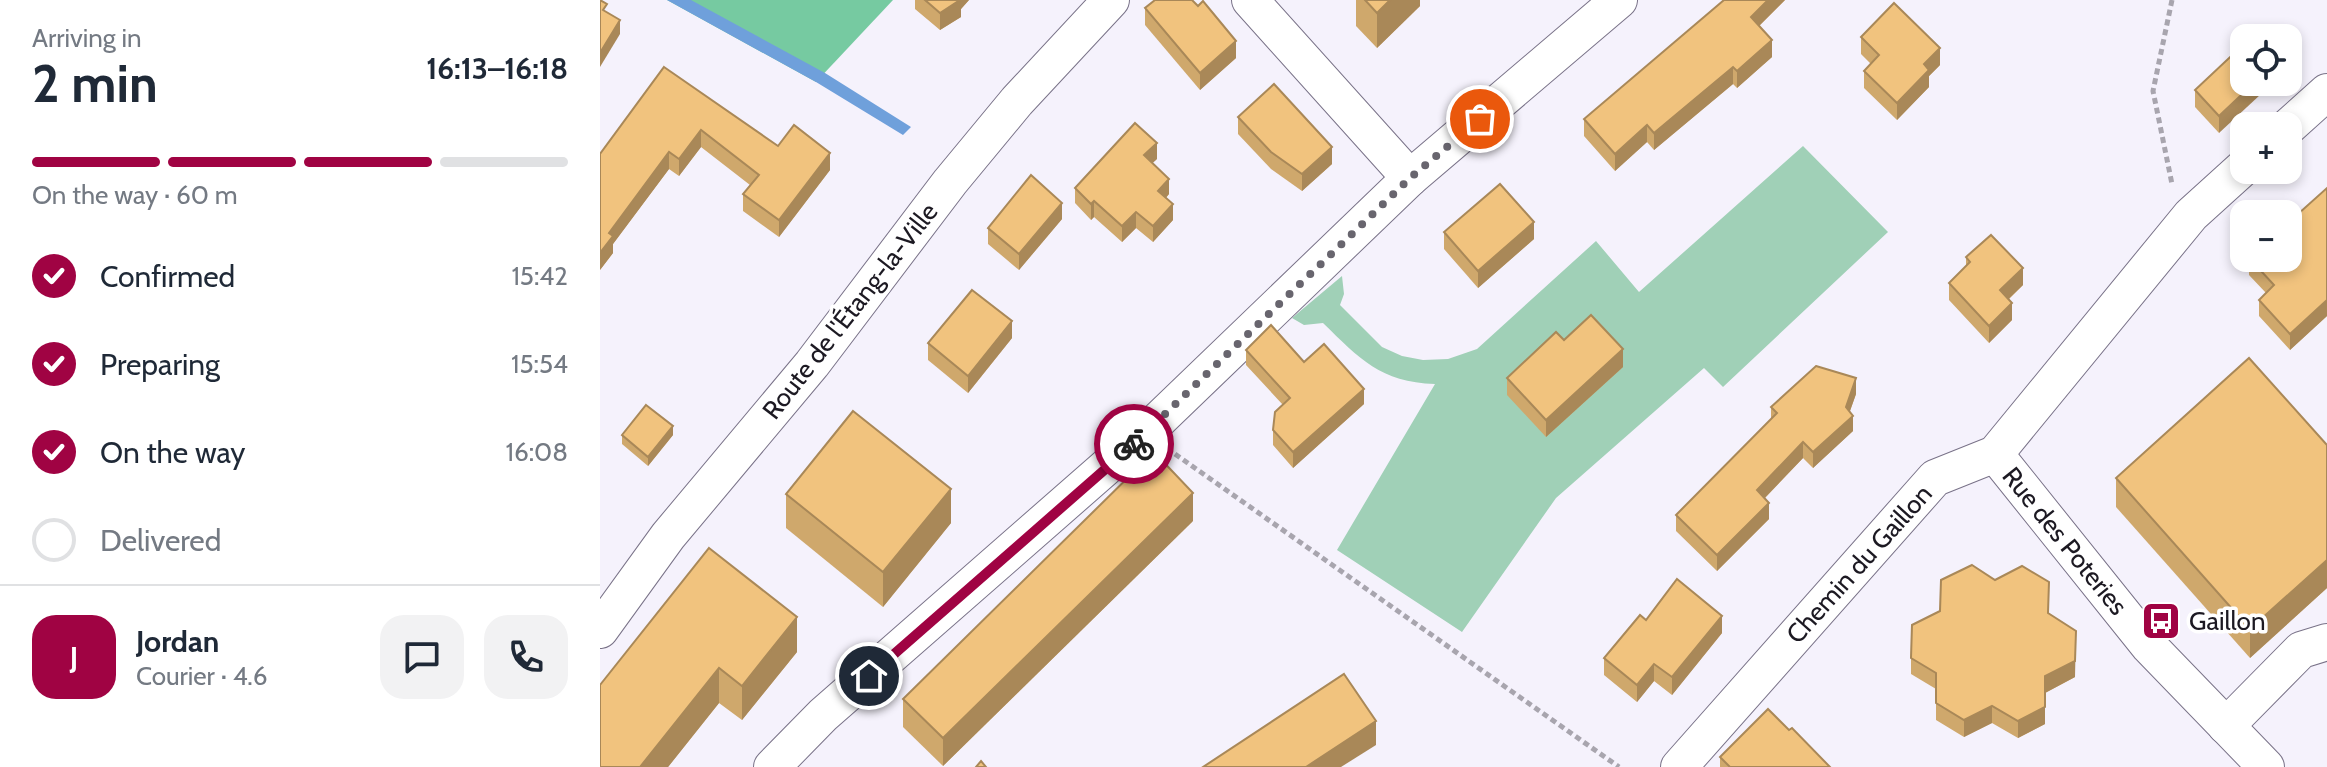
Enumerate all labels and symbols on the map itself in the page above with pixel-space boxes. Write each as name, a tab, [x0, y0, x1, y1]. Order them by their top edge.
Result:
pin	[1446, 85, 1514, 153]
street label: Route de l'Étang-la-Ville	[756, 196, 944, 426]
courier	[1094, 404, 1174, 484]
street label: Rue des Poteries	[1996, 461, 2135, 622]
street label: Chemin du Gaillon	[1779, 478, 1939, 650]
bus stop icon: Gaillon	[2140, 600, 2182, 642]
place label: Gaillon	[2189, 605, 2265, 637]
pin	[835, 642, 903, 710]

